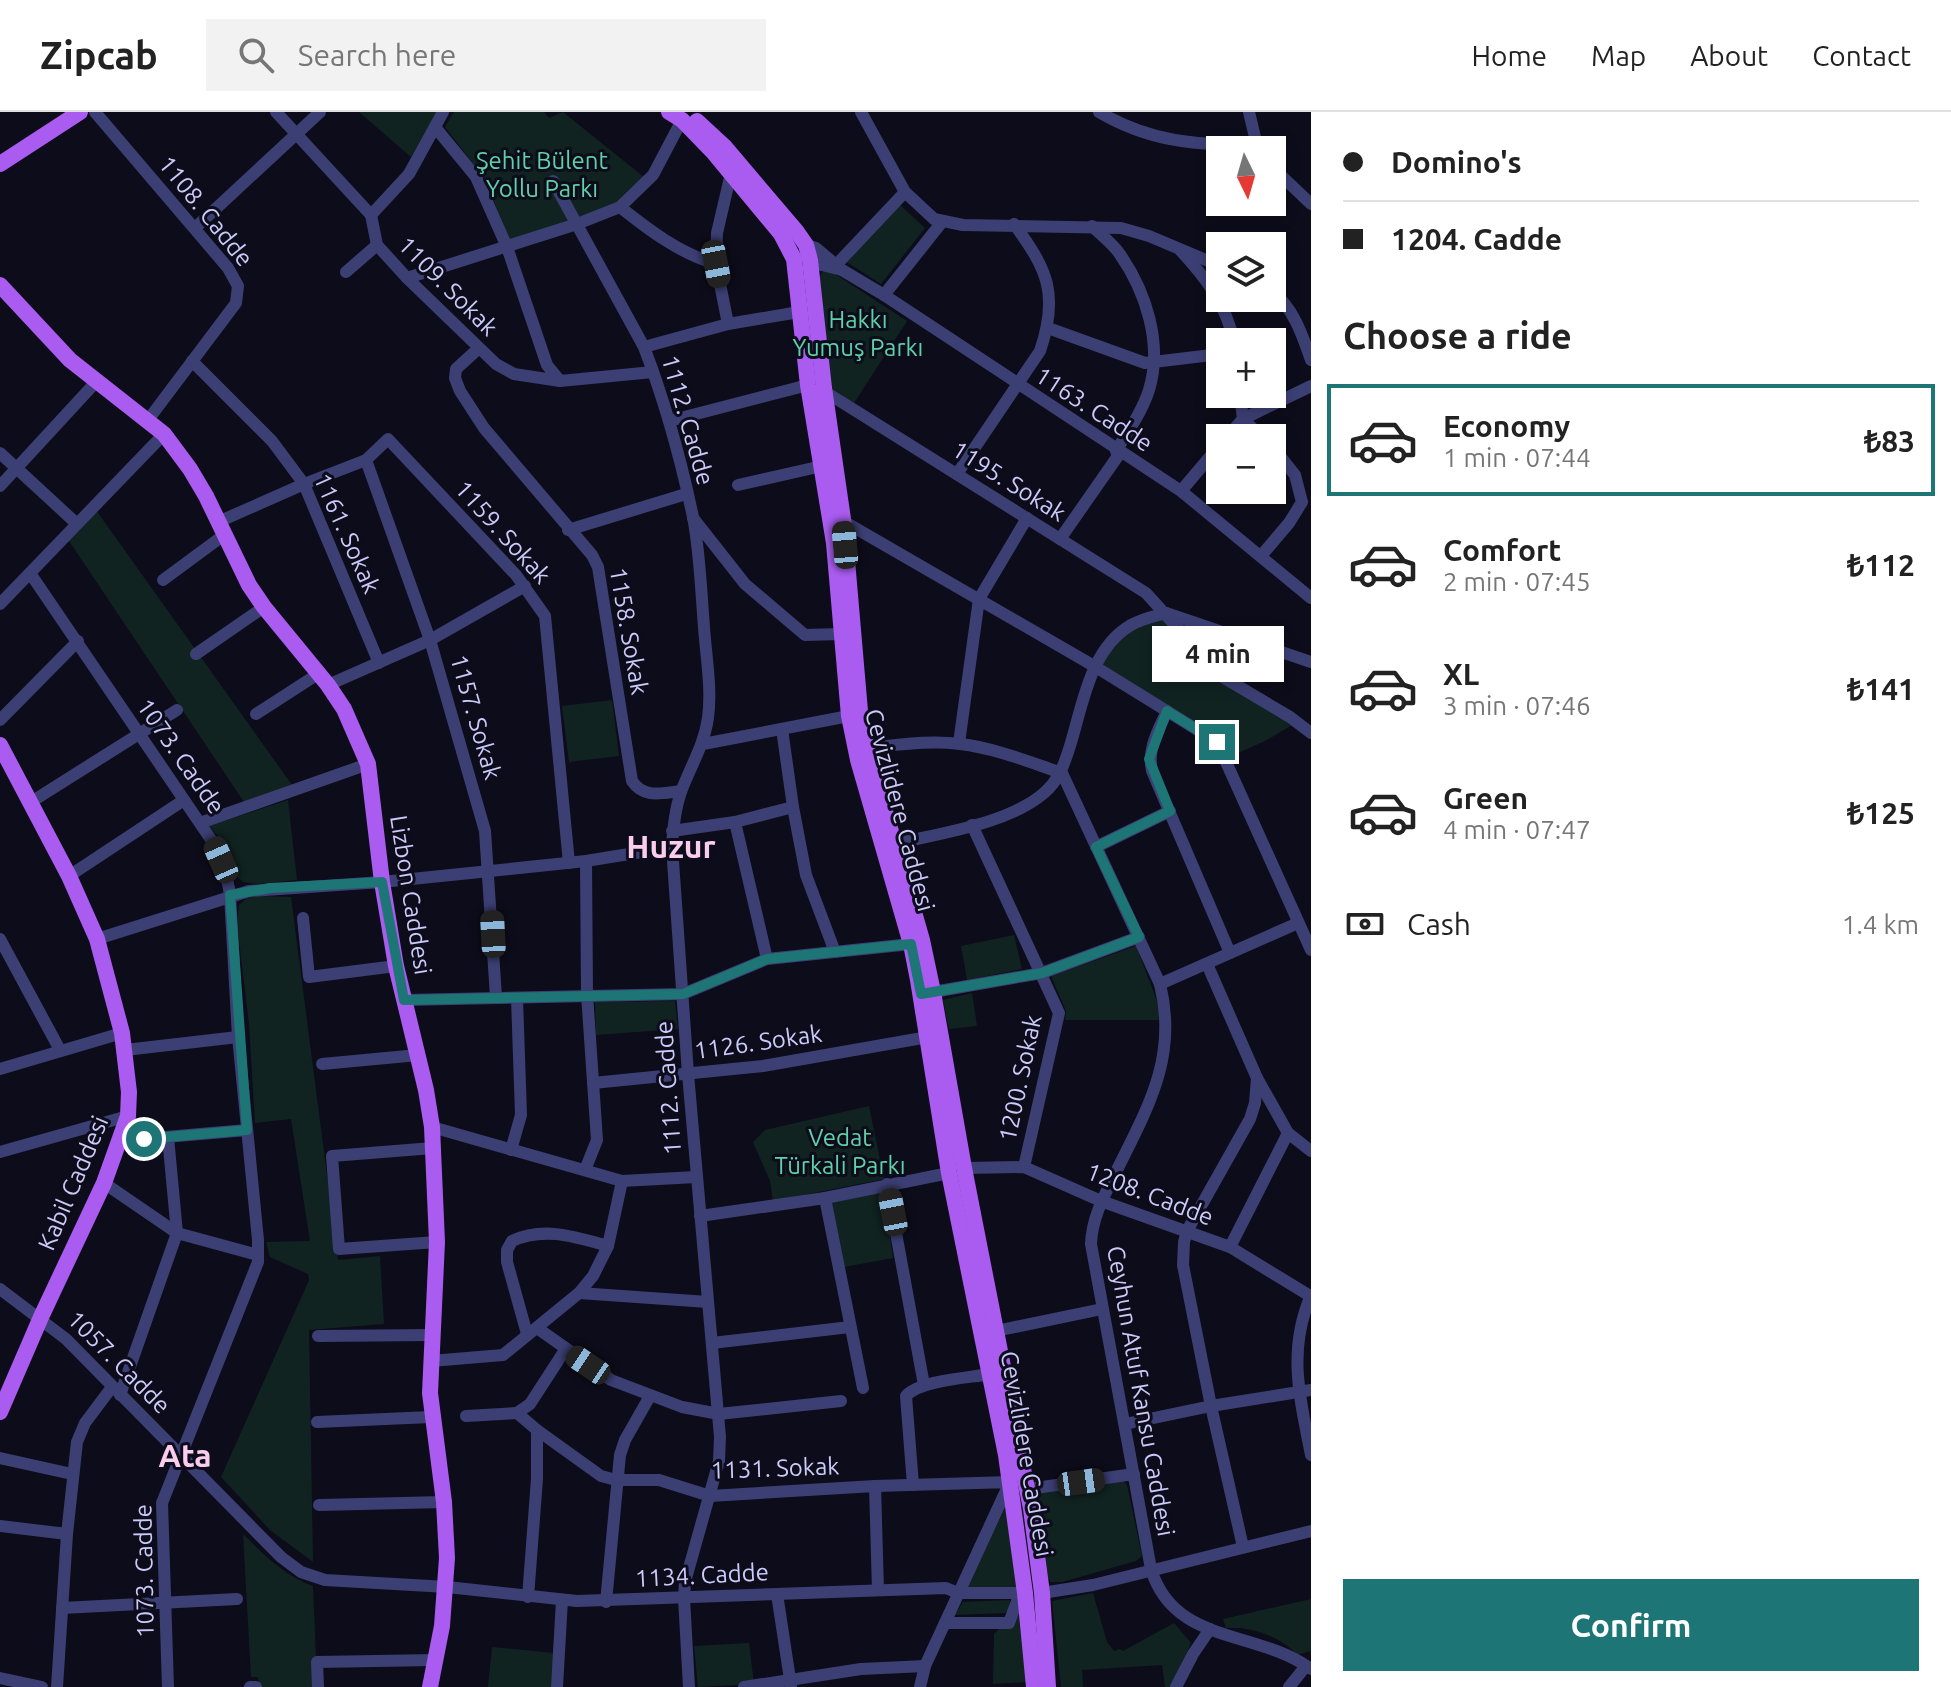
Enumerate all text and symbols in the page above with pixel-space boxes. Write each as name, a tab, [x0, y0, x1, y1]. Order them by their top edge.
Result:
search box	[206, 19, 766, 91]
icon: search	[234, 33, 278, 77]
text: Zipcab	[40, 34, 158, 76]
text: Search here	[298, 38, 456, 72]
text: Home	[1472, 40, 1547, 71]
text: Map	[1591, 40, 1646, 71]
text: About	[1690, 40, 1768, 71]
text: Contact	[1812, 40, 1911, 71]
north arrow	[1206, 136, 1286, 216]
map controls	[1206, 136, 1286, 504]
text: Domino's	[1391, 145, 1522, 179]
park label: Şehit Bülent Yollu Parkı	[476, 147, 609, 202]
street label: 1108. Cadde	[153, 150, 259, 272]
text: 1204. Cadde	[1391, 222, 1562, 256]
street label: 1109. Sokak	[393, 231, 503, 341]
button: layers	[1206, 232, 1286, 312]
car	[700, 238, 732, 290]
park label: Hakkı Yumuş Parkı	[793, 306, 923, 361]
text: Choose a ride	[1343, 315, 1572, 356]
button: +	[1206, 328, 1286, 408]
street label: 1112. Cadde	[657, 352, 719, 488]
street label: 1163. Cadde	[1030, 361, 1158, 457]
icon: car	[1347, 404, 1419, 476]
text: Economy	[1443, 409, 1570, 443]
button: −	[1206, 424, 1286, 504]
text: ₺83	[1864, 424, 1915, 458]
street label: 1195. Sokak	[947, 435, 1071, 527]
text: 1 min · 07:44	[1443, 443, 1591, 472]
street label: 1161. Sokak	[308, 469, 386, 597]
street label: 1159. Sokak	[450, 475, 556, 589]
car	[831, 520, 859, 570]
icon: car	[1347, 528, 1419, 600]
text: Comfort	[1443, 533, 1561, 567]
text: ₺112	[1847, 548, 1915, 582]
street label: 1158. Sokak	[605, 565, 653, 697]
text: 2 min · 07:45	[1443, 567, 1591, 596]
callout: 4 min	[1151, 626, 1283, 682]
text: 4 min	[1185, 639, 1251, 668]
street label: 1157. Sokak	[445, 651, 507, 783]
icon: car	[1347, 652, 1419, 724]
text: XL	[1443, 657, 1479, 691]
text: ₺141	[1847, 672, 1915, 706]
text: 3 min · 07:46	[1443, 691, 1591, 720]
street label: 1073. Cadde	[132, 693, 230, 819]
street label: Cevizlidere Caddesi	[860, 706, 940, 914]
route end	[1199, 724, 1235, 760]
icon: car	[1347, 776, 1419, 848]
text: Green	[1443, 781, 1528, 815]
text: ₺125	[1847, 796, 1915, 830]
street label: Lizbon Caddesi	[385, 813, 437, 977]
text: 4 min · 07:47	[1443, 815, 1591, 844]
district label: Huzur	[626, 828, 716, 864]
car	[200, 833, 242, 887]
icon: cash	[1343, 902, 1387, 946]
text: Cash	[1407, 907, 1471, 941]
car	[480, 909, 506, 959]
text: 1.4 km	[1842, 910, 1919, 939]
street label: 1200. Sokak	[993, 1012, 1047, 1144]
street label: 1112. Cadde	[650, 1020, 686, 1156]
street label: 1126. Sokak	[692, 1020, 824, 1064]
street label: Kabil Caddesi	[33, 1112, 113, 1254]
route start	[126, 1121, 162, 1157]
park label: Vedat Türkali Parkı	[774, 1124, 906, 1179]
street label: 1208. Cadde	[1083, 1157, 1217, 1231]
car	[877, 1186, 909, 1238]
street label: Ceyhun Atuf Kansu Caddesi	[1102, 1244, 1180, 1538]
street label: 1057. Cadde	[62, 1305, 176, 1419]
car	[561, 1342, 615, 1388]
street label: Cevizlidere Caddesi	[996, 1349, 1058, 1559]
district label: Ata	[158, 1437, 212, 1473]
street label: 1131. Sokak	[710, 1452, 840, 1484]
car	[1056, 1467, 1106, 1497]
street label: 1073. Cadde	[129, 1504, 159, 1638]
street label: 1134. Cadde	[634, 1558, 770, 1592]
button: Confirm	[1343, 1579, 1919, 1671]

